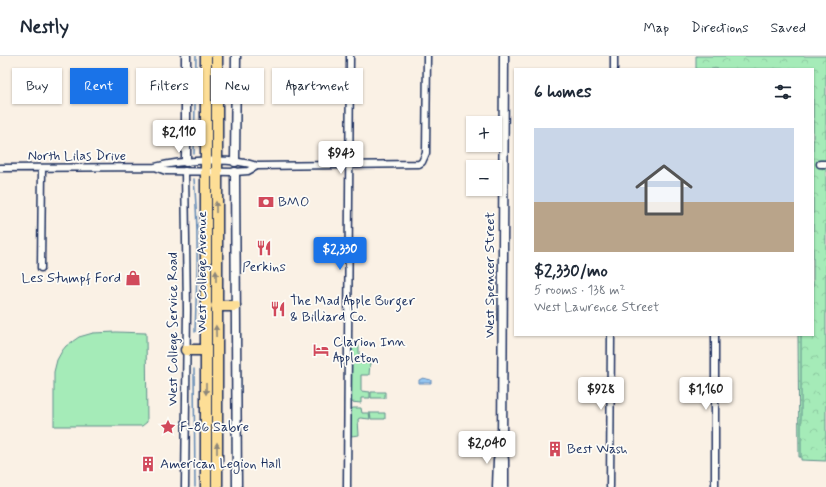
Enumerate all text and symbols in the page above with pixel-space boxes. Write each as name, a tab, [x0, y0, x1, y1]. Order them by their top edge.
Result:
text: Nestly	[20, 15, 69, 40]
text: Map	[643, 19, 669, 37]
text: Directions	[691, 19, 749, 37]
text: Saved	[771, 19, 806, 37]
chip: Buy	[12, 68, 62, 104]
chip: Rent	[70, 68, 128, 104]
chip: Filters	[136, 68, 203, 104]
chip: New	[211, 68, 264, 104]
chip: Apartment	[272, 68, 363, 104]
text: 6 homes	[534, 81, 592, 103]
icon: filters	[772, 81, 794, 103]
map controls	[466, 116, 502, 196]
button: +	[466, 116, 502, 152]
pin: $2,110	[146, 120, 212, 154]
text: $2,110	[162, 124, 196, 141]
pin: $943	[317, 141, 365, 175]
text: $943	[327, 145, 355, 162]
street label: North Lilas Drive	[28, 147, 126, 165]
icon: home	[628, 154, 700, 226]
button: −	[466, 160, 502, 196]
bank icon: BMO	[257, 193, 275, 211]
place label: BMO	[278, 193, 309, 211]
one-way arrow	[213, 200, 219, 213]
street label: West College Avenue	[193, 211, 211, 333]
street label: West Spencer Street	[481, 212, 499, 338]
pin: $2,330	[307, 237, 373, 271]
restaurant icon: Perkins	[255, 239, 273, 257]
text: $2,330	[323, 241, 357, 258]
street label: West College Service Road	[164, 252, 182, 406]
place label: Perkins	[242, 258, 286, 276]
text: $2,330/mo	[534, 260, 608, 282]
place label: Les Stumpf Ford	[21, 269, 121, 287]
shop icon: Les Stumpf Ford	[124, 269, 142, 287]
one-way arrow	[213, 269, 219, 282]
text: 5 rooms · 138 m²	[534, 282, 625, 299]
place label: The Mad Apple Burger & Billiard Co.	[290, 292, 415, 326]
text: West Lawrence Street	[534, 299, 659, 316]
restaurant icon: The Mad Apple Burger & Billiard Co.	[269, 300, 287, 318]
one-way arrow	[213, 325, 220, 337]
place label: Clarion Inn Appleton	[333, 333, 406, 368]
hotel icon: Clarion Inn Appleton	[312, 341, 330, 359]
pin: $928	[577, 377, 625, 411]
pin: $1,160	[673, 377, 739, 411]
text: $928	[587, 381, 615, 398]
text: $1,160	[688, 381, 724, 398]
one-way arrow	[203, 383, 209, 396]
place icon: F-86 Sabre	[159, 418, 177, 436]
place label: F-86 Sabre	[180, 418, 249, 436]
pin: $2,040	[454, 431, 520, 465]
text: $2,040	[467, 435, 507, 452]
building icon: Best Wash	[546, 440, 564, 458]
place label: Best Wash	[567, 440, 628, 458]
one-way arrow	[214, 441, 220, 454]
building icon: American Legion Hall	[139, 455, 157, 473]
place label: American Legion Hall	[160, 455, 281, 474]

